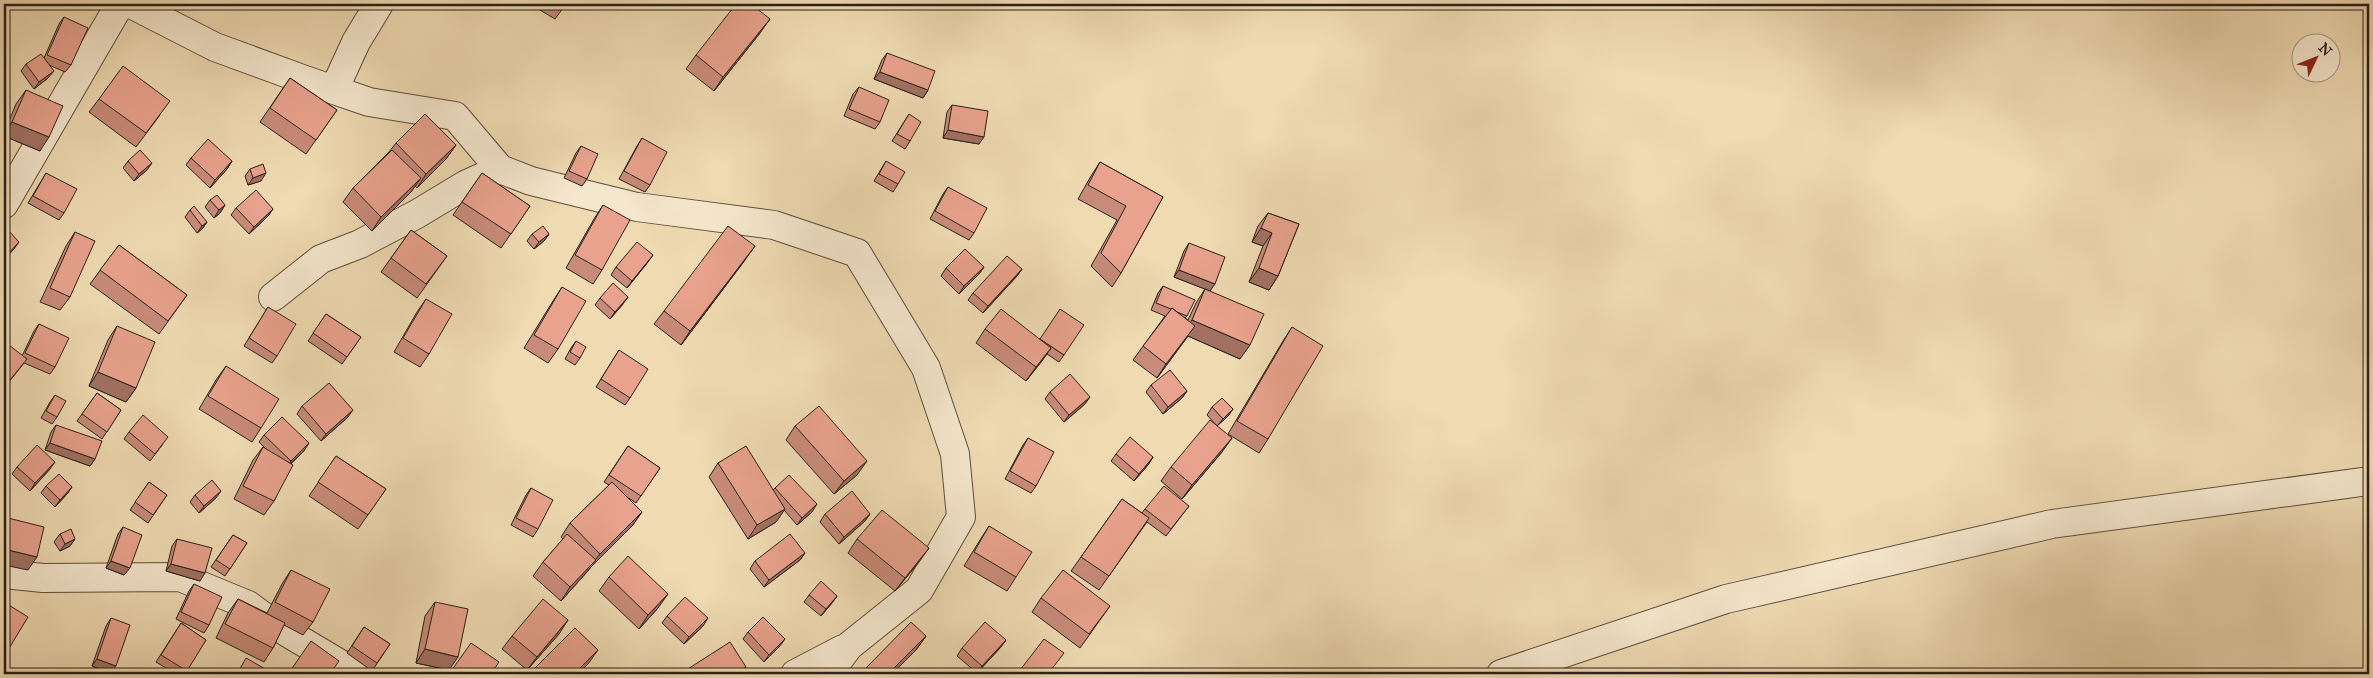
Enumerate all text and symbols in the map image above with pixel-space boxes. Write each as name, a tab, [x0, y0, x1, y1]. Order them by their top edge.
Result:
north arrow	[2290, 32, 2340, 82]
text: N	[2315, 39, 2335, 60]

